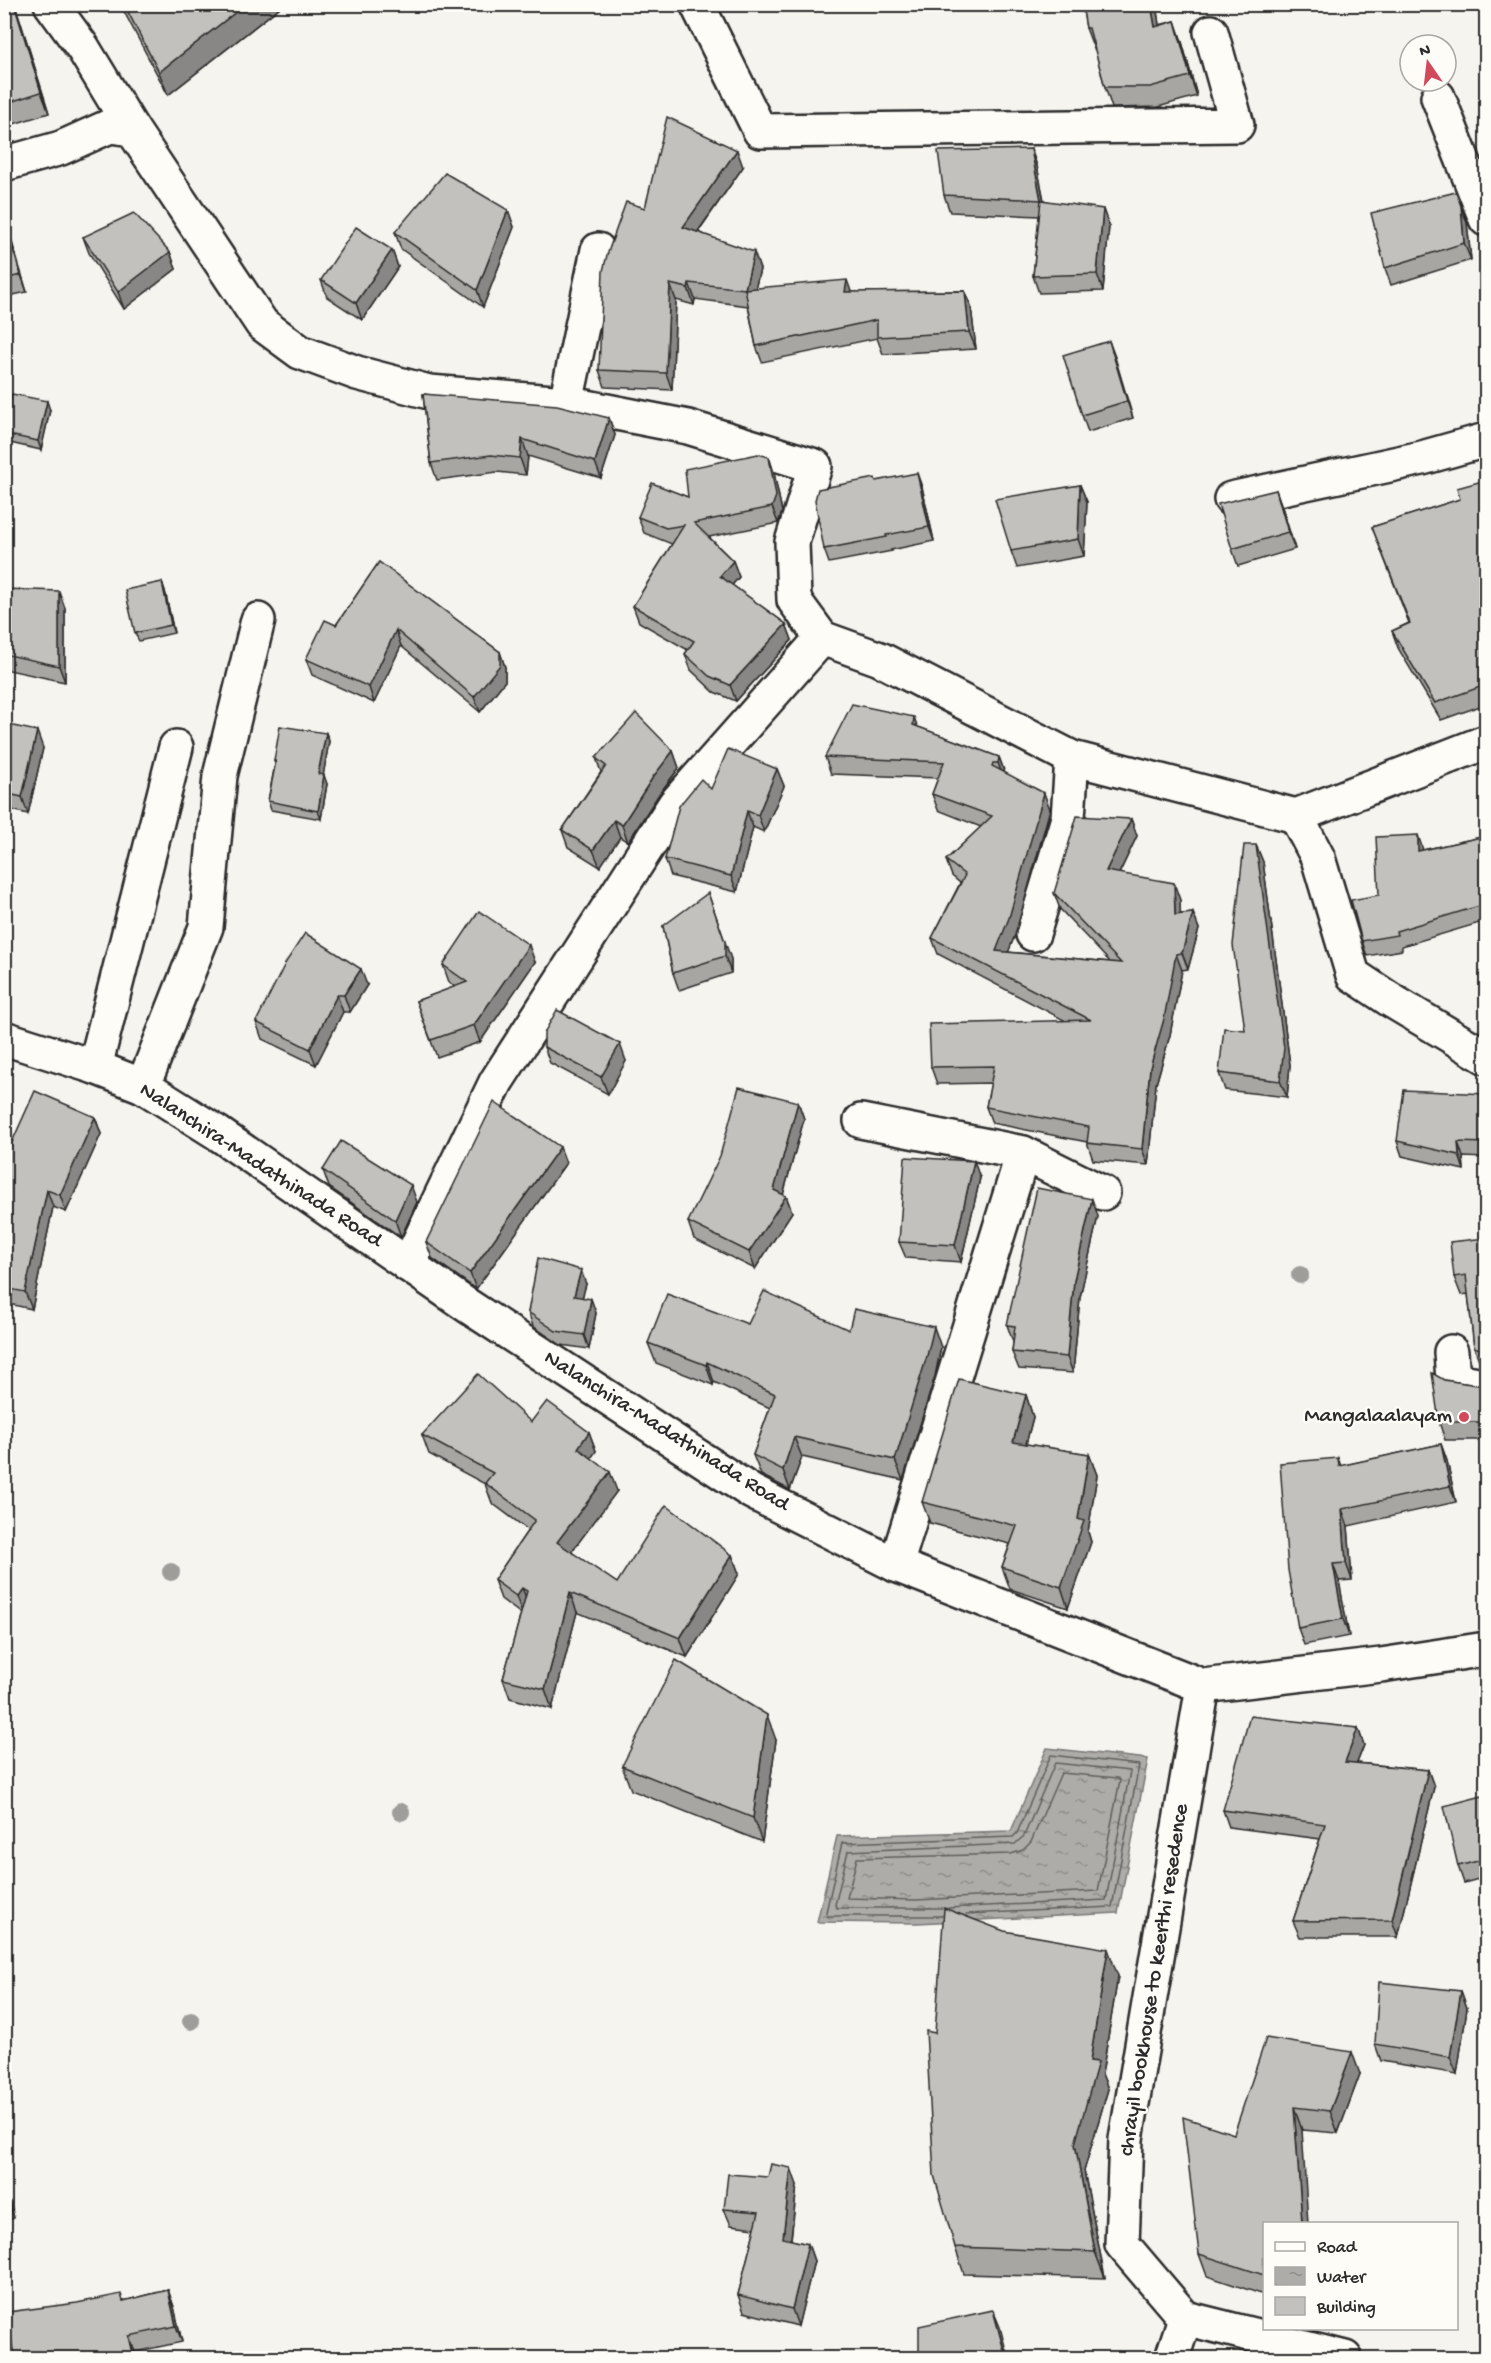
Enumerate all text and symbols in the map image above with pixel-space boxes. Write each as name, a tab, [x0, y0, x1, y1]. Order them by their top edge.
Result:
north arrow	[1398, 33, 1458, 93]
text: N	[1418, 41, 1433, 62]
street label: Nalanchira-Madathinada Road	[134, 1078, 388, 1255]
street label: Nalanchira-Madathinada Road	[539, 1346, 795, 1519]
place label: Mangalaalayam	[1304, 1404, 1452, 1430]
marker: Mangalaalayam	[1457, 1410, 1471, 1424]
street label: chrayil bookhouse to keerthi resedence	[1114, 1801, 1196, 2158]
legend	[1263, 2222, 1458, 2330]
text: Road	[1317, 2238, 1358, 2259]
text: Water	[1317, 2268, 1367, 2289]
text: Building	[1316, 2298, 1376, 2319]

